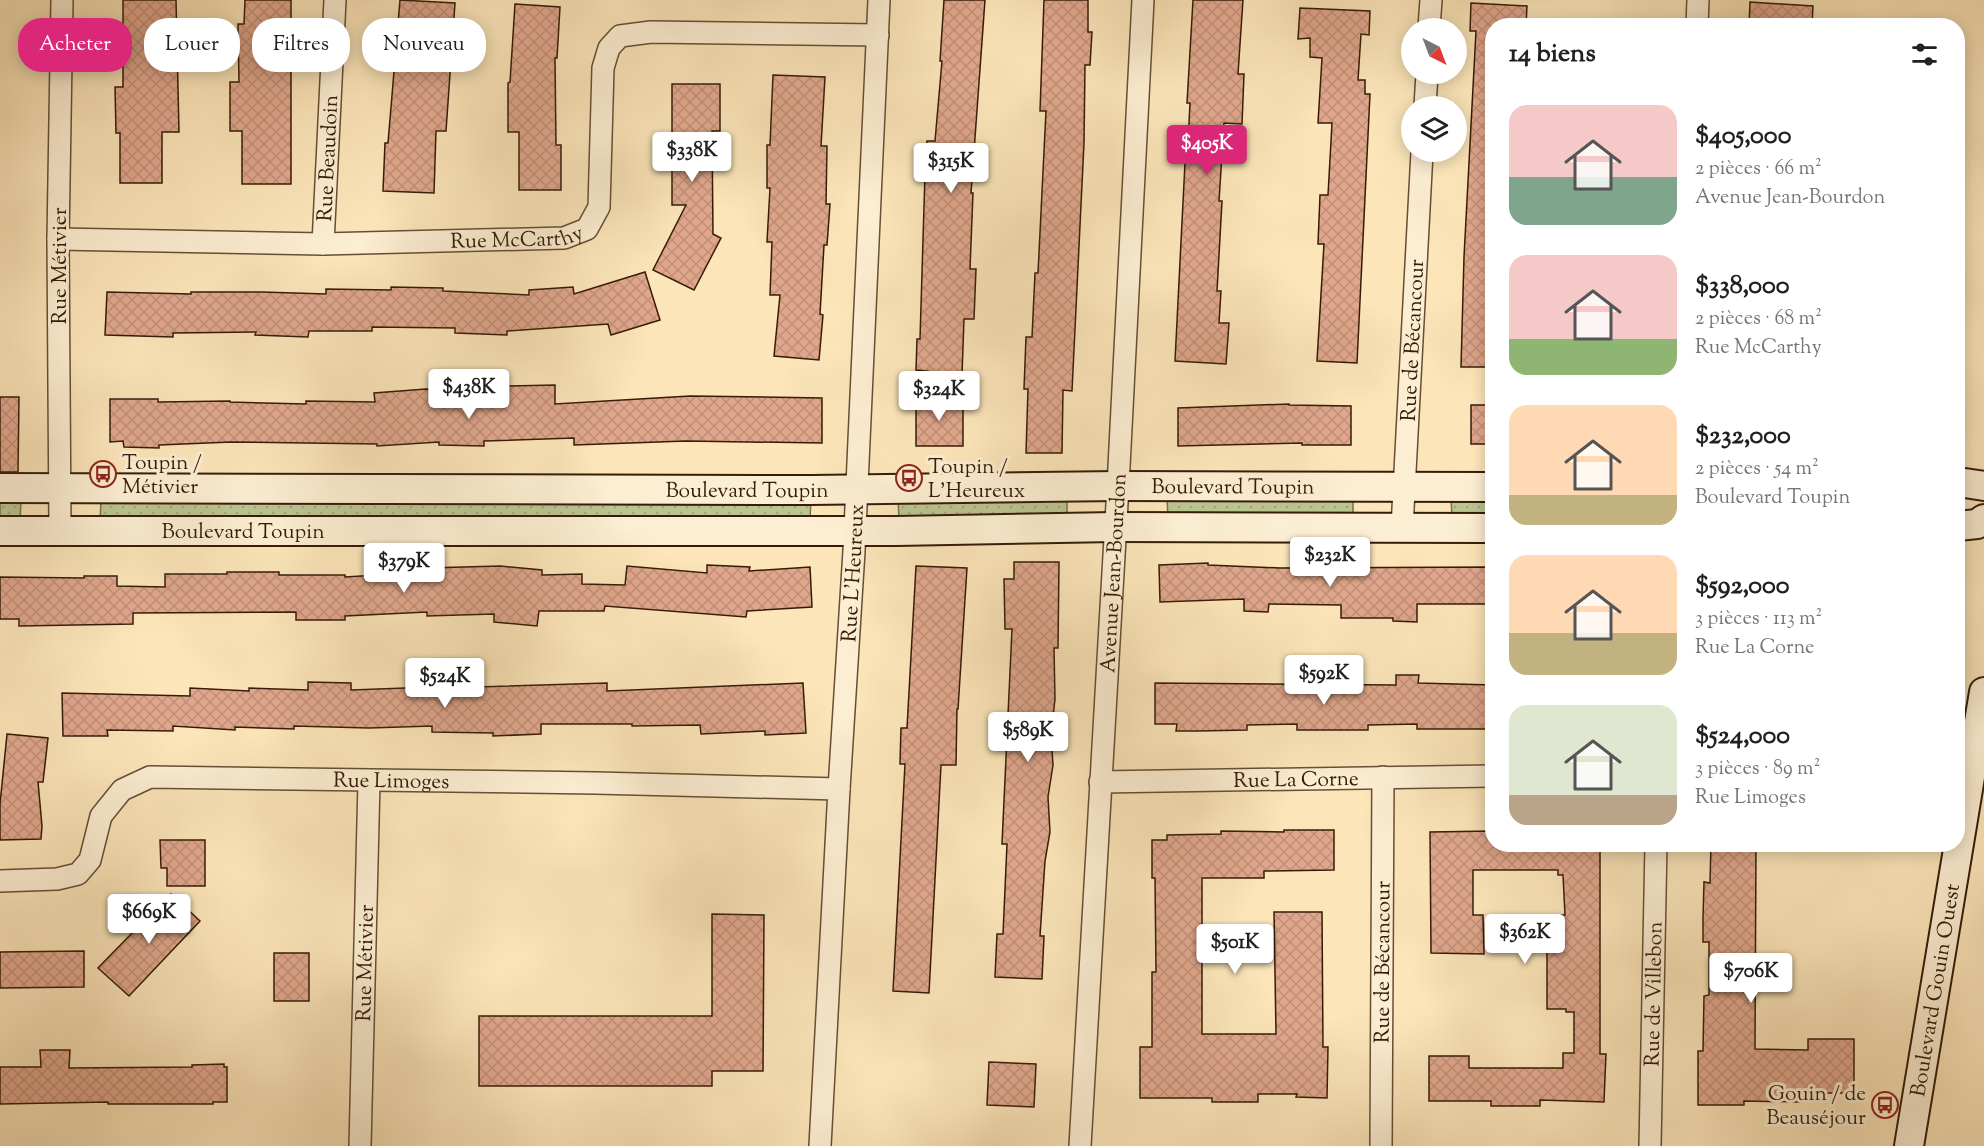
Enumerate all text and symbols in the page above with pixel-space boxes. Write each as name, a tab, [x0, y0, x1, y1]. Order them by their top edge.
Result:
chip: Acheter	[18, 18, 132, 72]
chip: Louer	[144, 18, 240, 72]
chip: Filtres	[252, 18, 350, 72]
chip: Nouveau	[362, 18, 486, 72]
north arrow	[1401, 18, 1467, 84]
map controls	[1401, 18, 1467, 162]
text: 14 biens	[1509, 36, 1596, 73]
icon: filters	[1908, 38, 1941, 71]
street label: Rue Beaudoin	[311, 94, 347, 222]
button: layers	[1401, 96, 1467, 162]
text: $405,000	[1695, 118, 1791, 155]
pin: $405K	[1165, 125, 1249, 176]
icon: home	[1557, 129, 1629, 201]
text: $405K	[1181, 130, 1233, 159]
pin: $338K	[650, 132, 734, 183]
text: $338K	[666, 137, 718, 166]
pin: $315K	[909, 143, 993, 194]
text: $315K	[928, 148, 974, 177]
text: 2 pièces · 66 m²	[1695, 155, 1822, 184]
text: Avenue Jean-Bourdon	[1695, 184, 1885, 213]
street label: Rue Métivier	[46, 207, 76, 325]
street label: Rue McCarthy	[450, 219, 589, 258]
street label: Rue de Bécancour	[1395, 258, 1433, 422]
text: $338,000	[1695, 268, 1790, 305]
icon: home	[1557, 279, 1629, 351]
text: 2 pièces · 68 m²	[1695, 305, 1822, 334]
text: Rue McCarthy	[1695, 334, 1822, 363]
pin: $438K	[427, 369, 511, 420]
pin: $324K	[897, 371, 981, 422]
text: $438K	[442, 374, 496, 403]
text: $324K	[913, 376, 965, 405]
text: $232,000	[1695, 418, 1791, 455]
icon: home	[1557, 429, 1629, 501]
place label: Toupin / Métivier	[122, 449, 202, 503]
place label: Toupin / L'Heureux	[928, 453, 1025, 507]
text: 2 pièces · 54 m²	[1695, 455, 1819, 484]
bus stop icon: Toupin / Métivier	[88, 459, 118, 489]
bus stop icon: Toupin / L'Heureux	[894, 463, 924, 493]
street label: Avenue Jean-Bourdon	[1094, 472, 1136, 674]
street label: Boulevard Toupin	[1151, 473, 1315, 504]
street label: Boulevard Toupin	[665, 477, 829, 507]
text: Boulevard Toupin	[1695, 484, 1850, 513]
street label: Rue L'Heureux	[835, 503, 873, 643]
street label: Boulevard Toupin	[161, 518, 325, 548]
pin: $232K	[1288, 537, 1372, 588]
text: $232K	[1304, 542, 1356, 571]
pin: $379K	[362, 543, 446, 594]
text: $379K	[378, 548, 430, 577]
text: $592,000	[1695, 568, 1790, 605]
icon: home	[1557, 579, 1629, 651]
text: 3 pièces · 113 m²	[1695, 605, 1822, 634]
text: Rue La Corne	[1695, 634, 1814, 663]
pin: $592K	[1282, 655, 1366, 706]
pin: $524K	[403, 658, 487, 709]
text: $592K	[1298, 660, 1350, 689]
text: $524K	[419, 663, 471, 692]
pin: $589K	[986, 712, 1070, 763]
text: $589K	[1002, 717, 1054, 746]
text: $524,000	[1695, 718, 1790, 755]
icon: home	[1557, 729, 1629, 801]
text: 3 pièces · 89 m²	[1695, 755, 1820, 784]
street label: Rue La Corne	[1233, 765, 1359, 797]
street label: Rue Limoges	[333, 766, 450, 798]
text: Rue Limoges	[1695, 784, 1806, 813]
street label: Rue de Bécancour	[1369, 881, 1399, 1043]
street label: Boulevard Gouin Ouest	[1904, 882, 1969, 1099]
pin: $669K	[107, 894, 191, 945]
text: $669K	[122, 899, 176, 928]
street label: Rue Métivier	[350, 904, 383, 1022]
pin: $362K	[1483, 914, 1567, 965]
text: $362K	[1499, 919, 1551, 948]
street label: Rue de Villebon	[1639, 921, 1671, 1067]
pin: $501K	[1193, 924, 1277, 975]
text: $501K	[1210, 929, 1260, 958]
pin: $706K	[1709, 953, 1793, 1004]
text: $706K	[1723, 958, 1779, 987]
place label: Gouin / de Beauséjour	[1766, 1080, 1866, 1134]
bus stop icon: Gouin / de Beauséjour	[1870, 1090, 1900, 1120]

